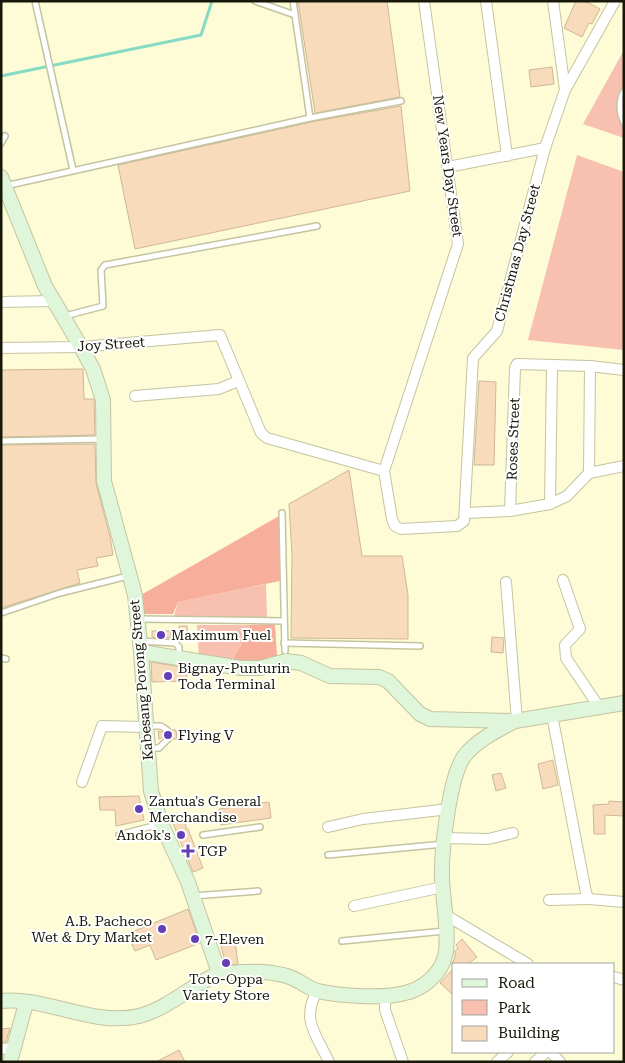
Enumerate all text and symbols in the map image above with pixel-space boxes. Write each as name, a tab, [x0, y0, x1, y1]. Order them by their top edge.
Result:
street label: New Years Day Street	[430, 94, 466, 238]
street label: Christmas Day Street	[491, 182, 543, 324]
street label: Joy Street	[77, 334, 145, 354]
street label: Roses Street	[504, 397, 522, 481]
street label: Kabesang Porong Street	[126, 599, 156, 761]
place label: Maximum Fuel	[171, 627, 272, 643]
marker: Maximum Fuel	[155, 629, 167, 641]
place label: Bignay-Punturin Toda Terminal	[178, 660, 290, 692]
marker: Bignay-Punturin Toda Terminal	[162, 670, 174, 682]
place label: Flying V	[178, 727, 234, 743]
marker: Flying V	[162, 729, 174, 741]
place label: Zantua's General Merchandise	[149, 793, 262, 825]
marker: Zantua's General Merchandise	[133, 803, 145, 815]
place label: Andok's	[116, 827, 171, 843]
marker: Andok's	[175, 829, 187, 841]
place label: TGP	[198, 843, 227, 859]
marker: TGP	[182, 845, 194, 857]
place label: A.B. Pacheco Wet & Dry Market	[31, 913, 152, 945]
marker: A.B. Pacheco Wet & Dry Market	[156, 923, 168, 935]
place label: 7-Eleven	[205, 931, 264, 947]
marker: 7-Eleven	[189, 933, 201, 945]
marker: Toto-Oppa Variety Store	[220, 957, 232, 969]
legend	[452, 963, 615, 1053]
place label: Toto-Oppa Variety Store	[182, 971, 270, 1003]
text: Road	[498, 974, 535, 992]
text: Park	[498, 999, 532, 1017]
text: Building	[498, 1024, 560, 1042]

